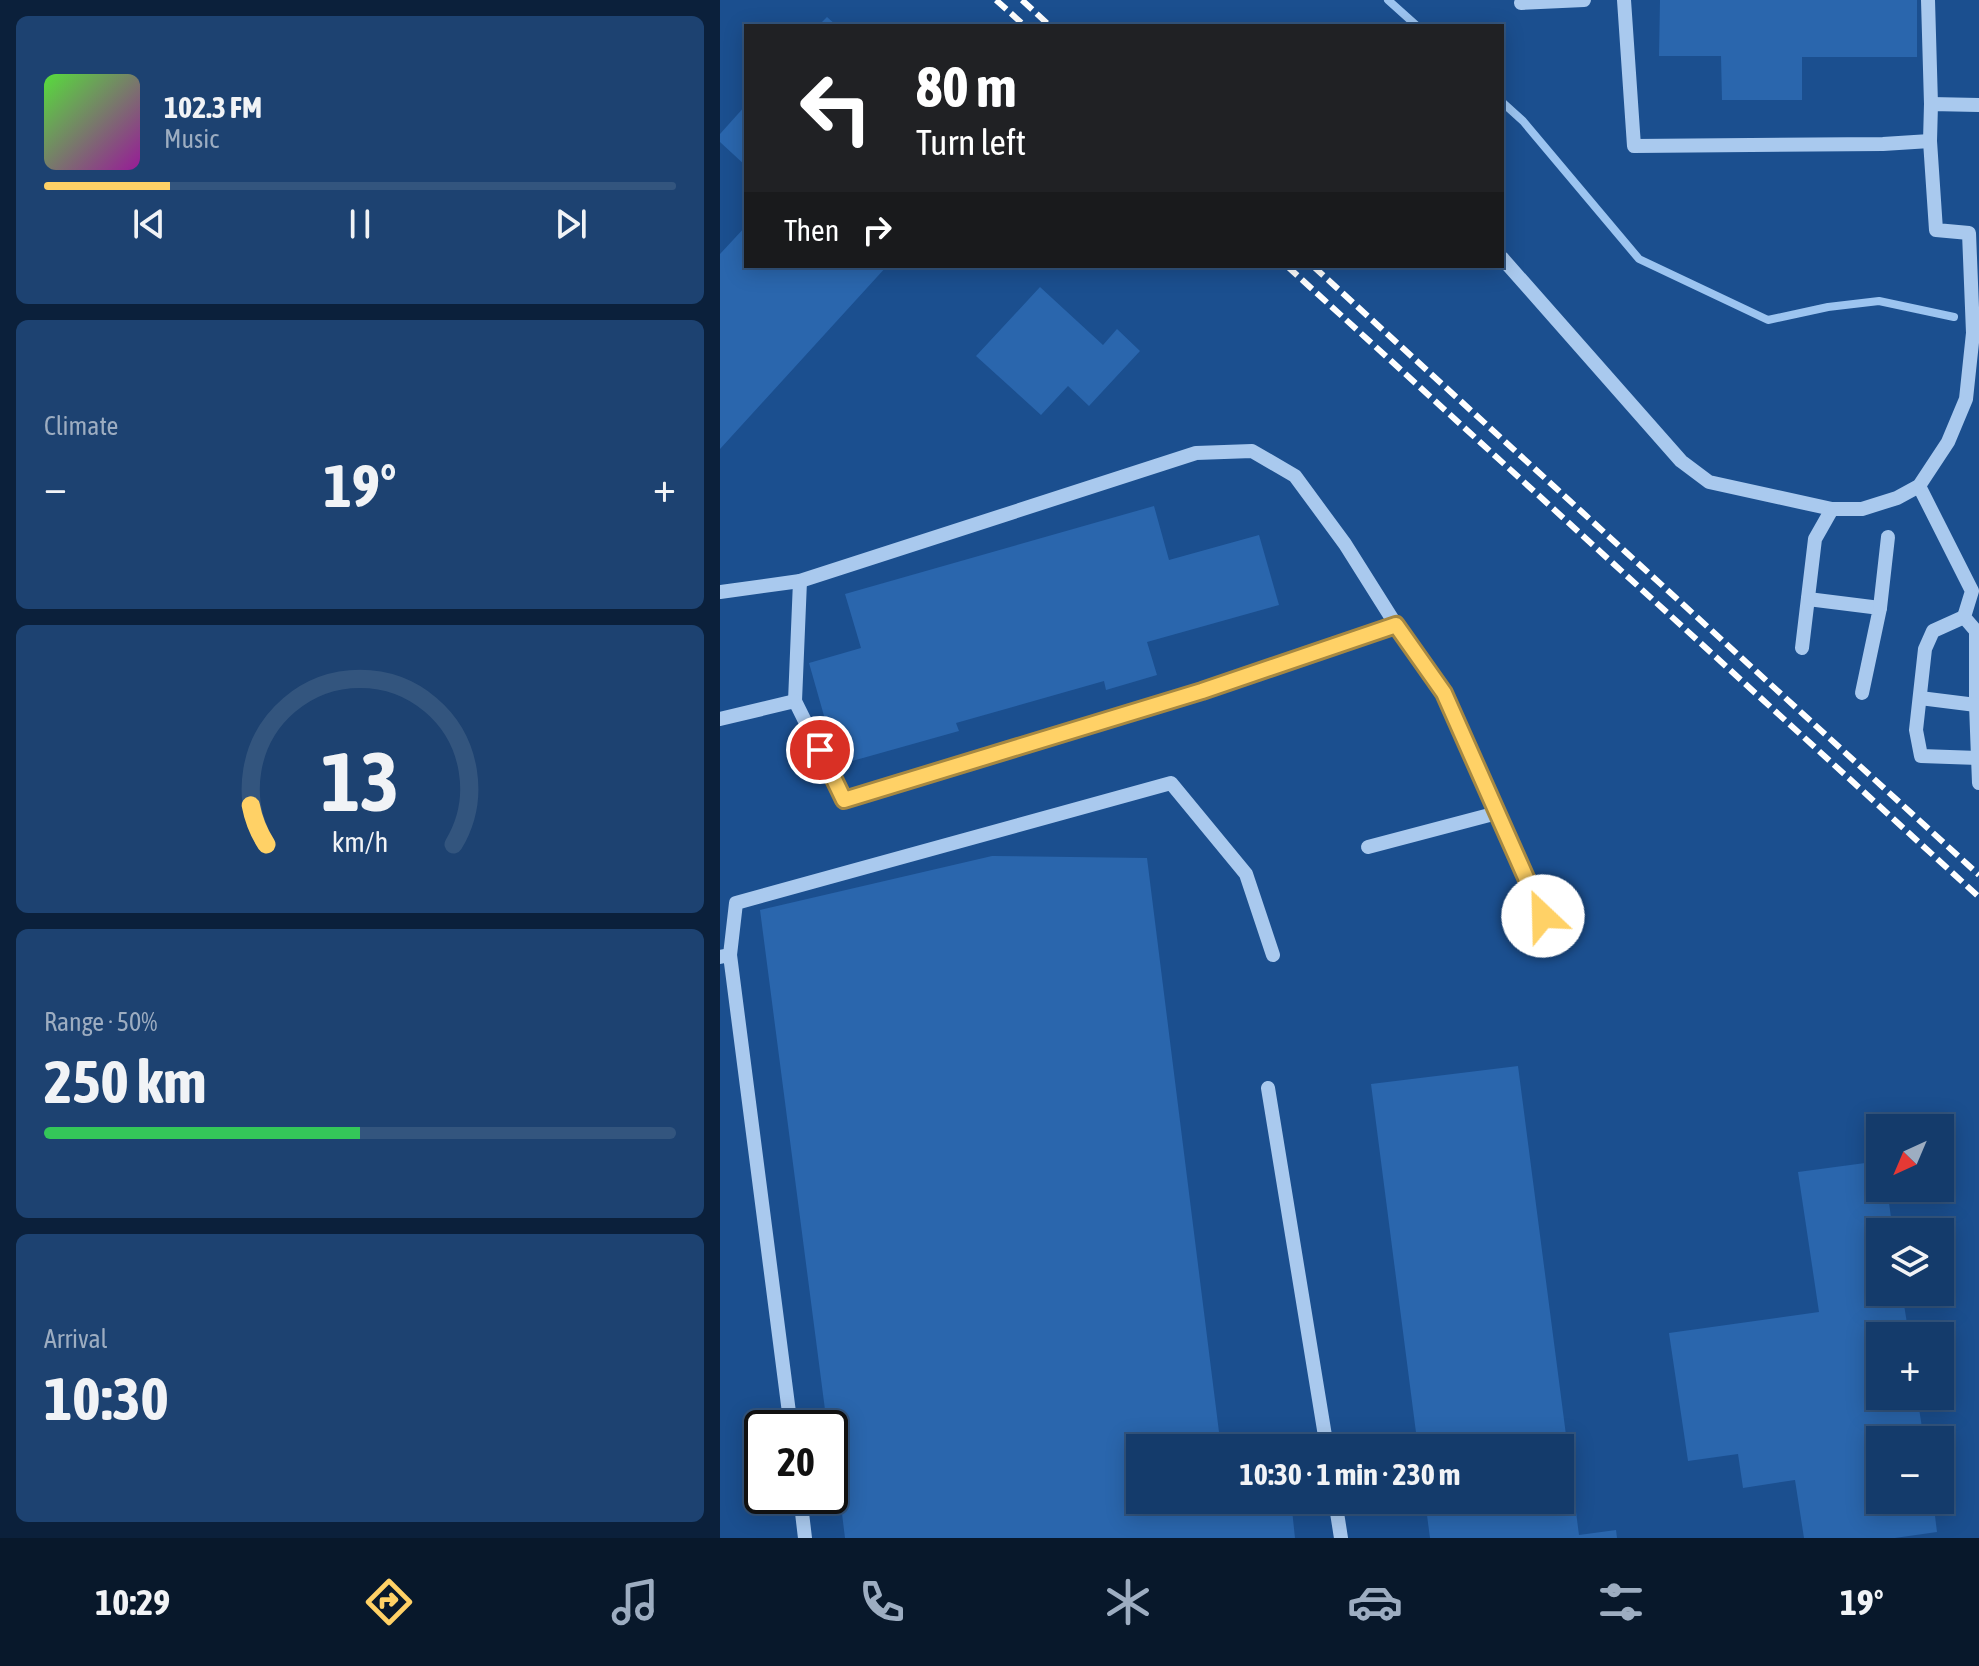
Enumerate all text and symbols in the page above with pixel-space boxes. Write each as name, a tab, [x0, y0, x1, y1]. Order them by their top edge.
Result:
text: 80 m	[916, 55, 1017, 119]
icon: left	[784, 56, 888, 160]
text: 102.3 FM	[164, 90, 262, 124]
text: Turn left	[916, 121, 1026, 163]
text: Music	[164, 124, 219, 154]
icon: previous	[127, 202, 171, 246]
icon: pause	[338, 202, 382, 246]
icon: next	[549, 202, 593, 246]
icon: right	[855, 208, 899, 252]
text: Then	[784, 213, 839, 247]
text: Climate	[44, 411, 118, 441]
text: 19°	[324, 451, 396, 520]
text: −	[44, 461, 67, 511]
text: +	[653, 461, 676, 511]
pin	[786, 716, 854, 784]
icon: arrive	[798, 728, 842, 772]
text: 13	[321, 733, 399, 829]
text: km/h	[332, 825, 388, 858]
position arrow	[1501, 874, 1585, 958]
text: Range · 50%	[44, 1007, 157, 1037]
text: 250 km	[44, 1047, 206, 1116]
north arrow	[1866, 1114, 1954, 1202]
map controls	[1866, 1114, 1954, 1514]
button: layers	[1866, 1218, 1954, 1306]
button: +	[1866, 1322, 1954, 1410]
text: Arrival	[44, 1324, 108, 1354]
text: 10:30	[44, 1364, 169, 1433]
speed limit sign: 20	[744, 1410, 848, 1514]
button: −	[1866, 1426, 1954, 1514]
text: 10:30 · 1 min · 230 m	[1240, 1457, 1460, 1491]
icon: directions	[361, 1574, 417, 1630]
icon: music	[607, 1574, 663, 1630]
icon: phone	[854, 1574, 910, 1630]
icon: climate	[1100, 1574, 1156, 1630]
icon: car	[1347, 1574, 1403, 1630]
icon: filters	[1593, 1574, 1649, 1630]
text: 10:29	[95, 1581, 170, 1623]
text: 19°	[1840, 1581, 1884, 1623]

